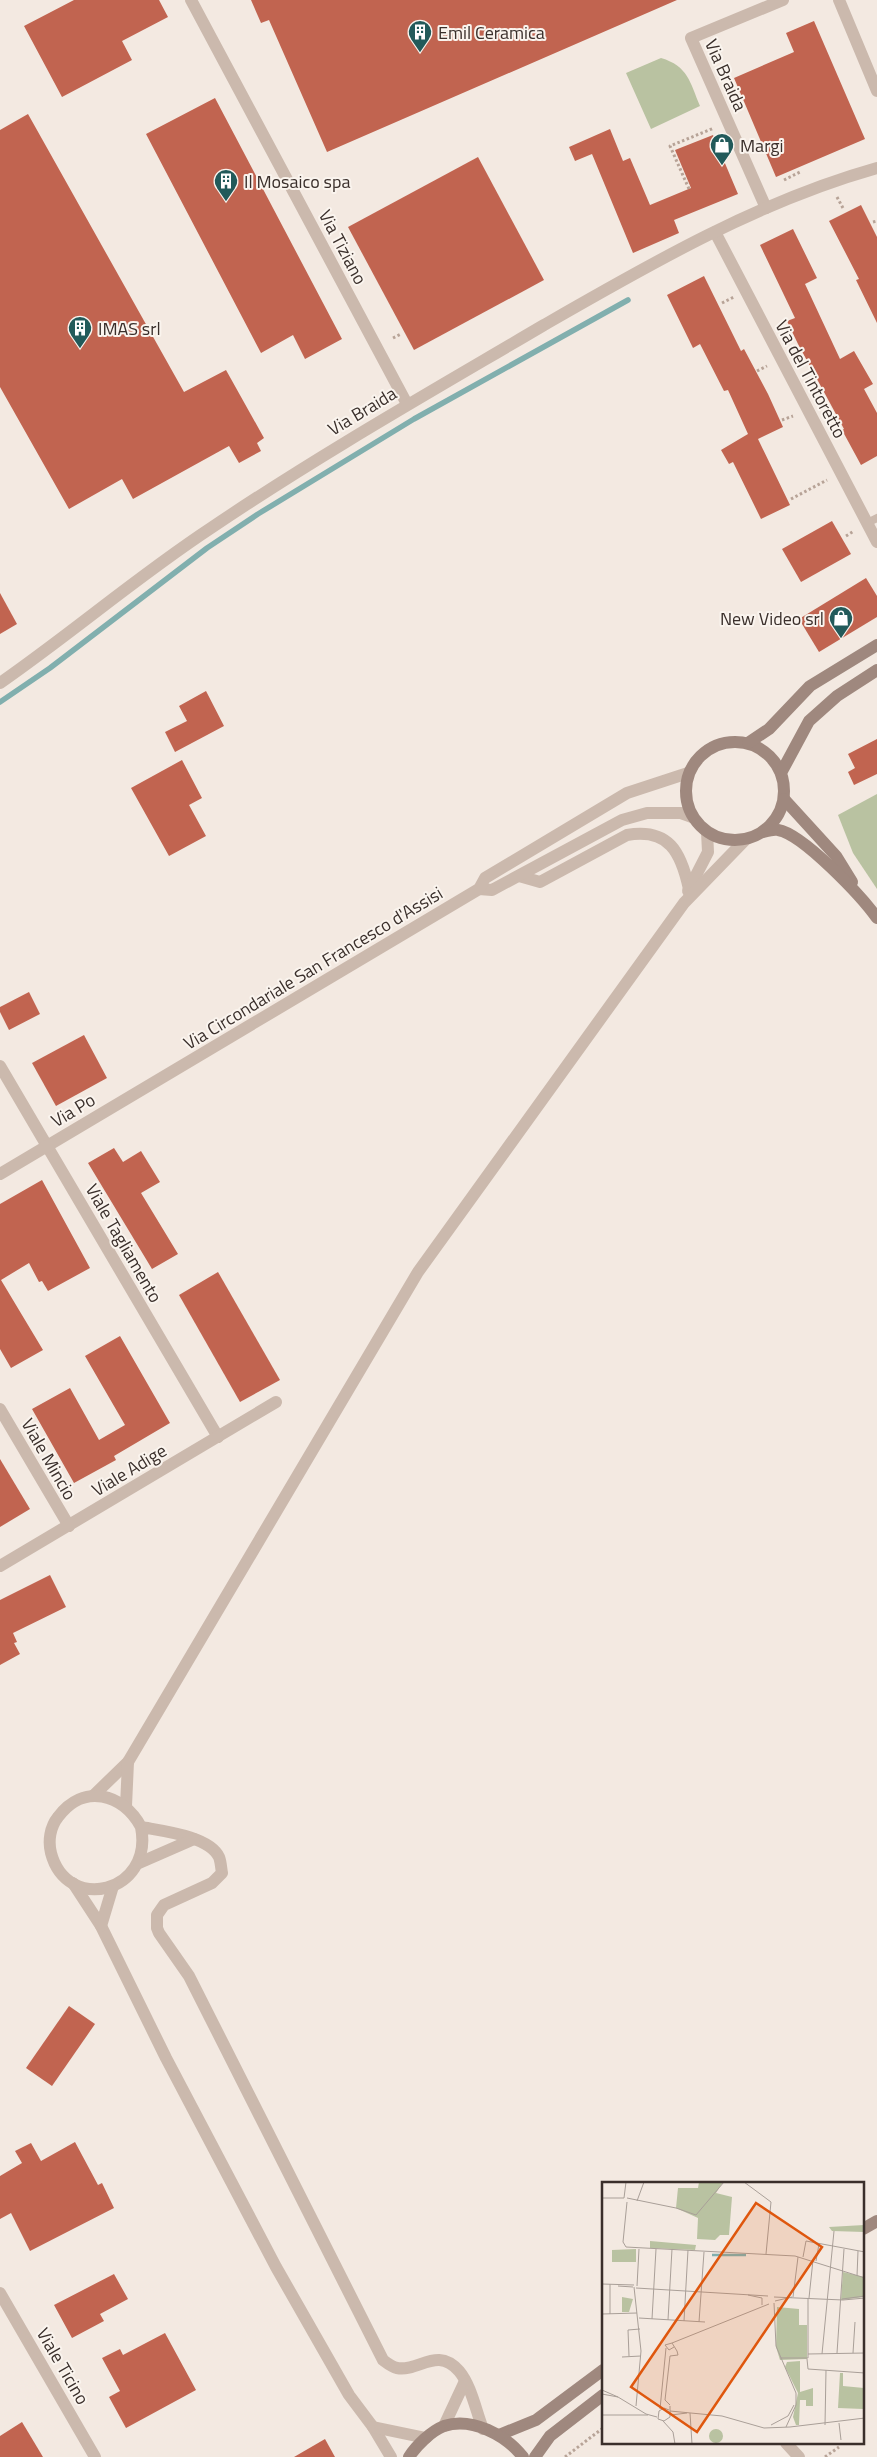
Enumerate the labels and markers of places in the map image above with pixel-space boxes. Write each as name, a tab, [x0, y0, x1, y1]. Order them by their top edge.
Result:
building icon: Emil Ceramica	[407, 19, 433, 53]
place label: Emil Ceramica	[438, 19, 545, 46]
shop icon: Margi	[709, 132, 735, 166]
place label: Margi	[740, 132, 783, 159]
building icon: Il Mosaico spa	[213, 168, 239, 202]
place label: Il Mosaico spa	[244, 168, 351, 195]
building icon: IMAS srl	[67, 315, 93, 349]
place label: IMAS srl	[98, 315, 161, 342]
place label: New Video srl	[720, 605, 824, 632]
shop icon: New Video srl	[828, 605, 854, 639]

